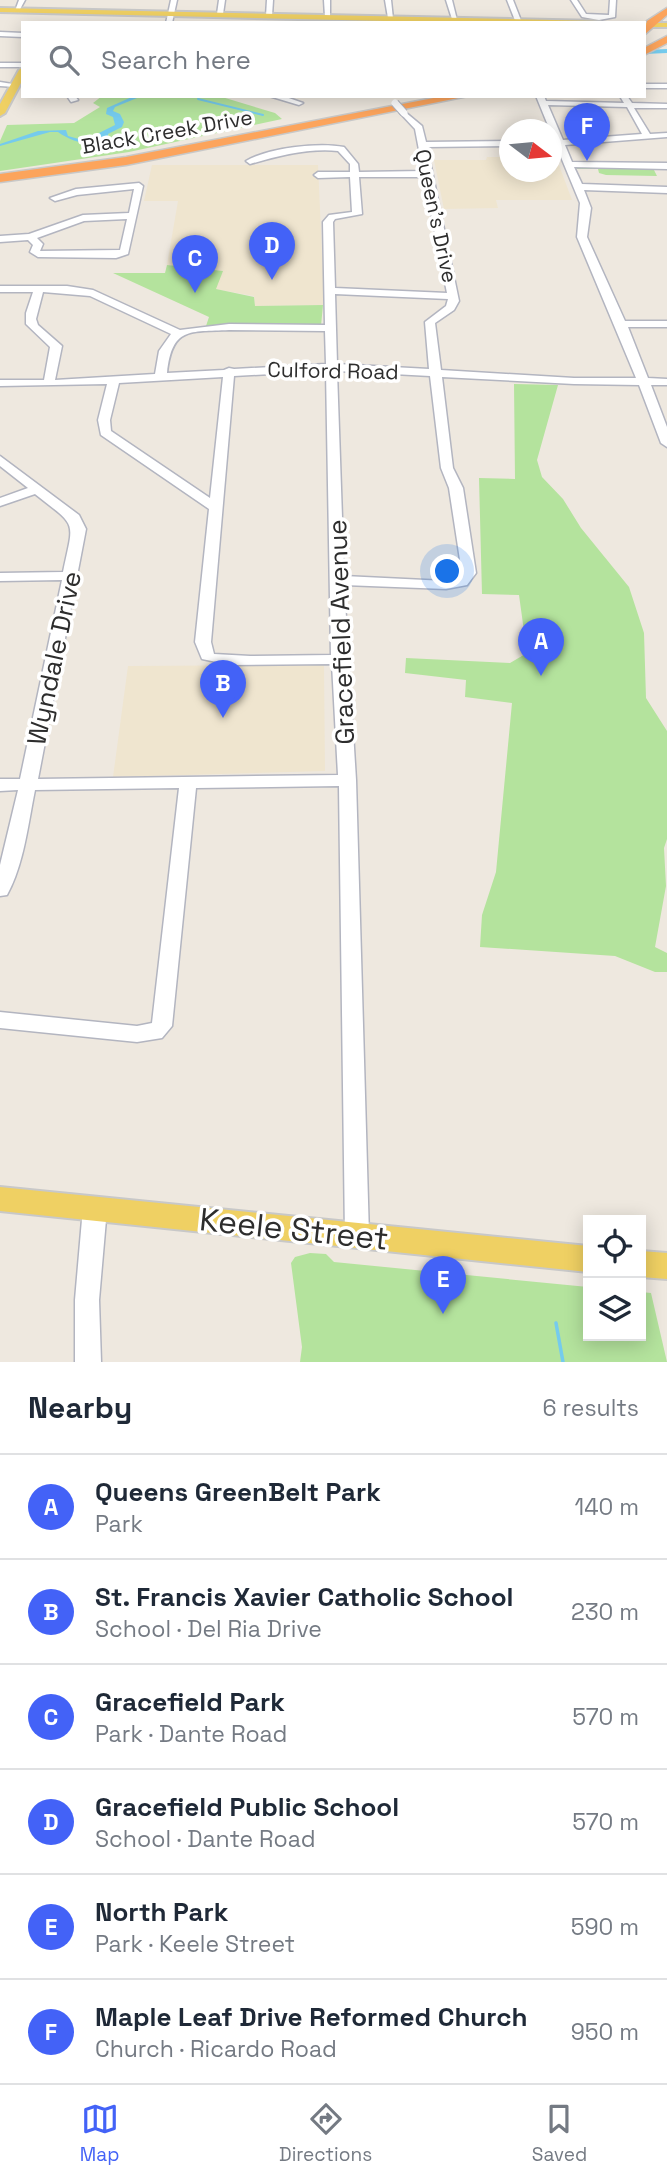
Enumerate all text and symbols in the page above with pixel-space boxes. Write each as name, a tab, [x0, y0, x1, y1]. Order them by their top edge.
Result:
search box	[21, 21, 646, 98]
icon: search	[45, 41, 83, 79]
text: Search here	[101, 43, 251, 77]
street label: Black Creek Drive	[79, 103, 254, 160]
pin: F	[564, 103, 610, 161]
north arrow	[499, 119, 562, 182]
street label: Queen's Drive	[409, 147, 464, 285]
pin: D	[249, 222, 295, 280]
pin: C	[172, 235, 218, 293]
street label: Culford Road	[267, 356, 399, 385]
street label: Gracefield Avenue	[320, 519, 362, 745]
your location	[430, 554, 464, 588]
street label: Wyndale Drive	[19, 568, 89, 748]
pin: A	[518, 618, 564, 676]
pin: B	[200, 660, 246, 718]
street label: Keele Street	[198, 1199, 390, 1259]
map controls	[583, 1215, 646, 1341]
button: locate	[583, 1215, 646, 1278]
pin: E	[420, 1256, 466, 1314]
button: layers	[583, 1278, 646, 1341]
text: Nearby	[28, 1388, 132, 1427]
text: 6 results	[543, 1393, 639, 1423]
text: Queens GreenBelt Park	[95, 1475, 381, 1509]
text: A	[44, 1492, 58, 1522]
text: 140 m	[575, 1492, 639, 1522]
text: Park	[95, 1509, 143, 1539]
text: St. Francis Xavier Catholic School	[95, 1580, 514, 1614]
text: B	[43, 1597, 59, 1627]
text: 230 m	[571, 1597, 639, 1627]
text: School · Del Ria Drive	[95, 1614, 322, 1644]
text: Gracefield Park	[95, 1685, 285, 1719]
text: C	[44, 1702, 58, 1732]
text: 570 m	[572, 1702, 639, 1732]
text: Park · Dante Road	[95, 1719, 287, 1749]
text: Gracefield Public School	[95, 1790, 399, 1824]
text: D	[43, 1807, 59, 1837]
text: 570 m	[572, 1807, 639, 1837]
text: School · Dante Road	[95, 1824, 316, 1854]
text: North Park	[95, 1895, 229, 1929]
text: E	[45, 1912, 57, 1942]
text: 590 m	[571, 1912, 639, 1942]
text: Park · Keele Street	[95, 1929, 295, 1959]
text: Maple Leaf Drive Reformed Church	[95, 2000, 527, 2034]
text: F	[45, 2017, 57, 2047]
text: 950 m	[571, 2017, 639, 2047]
text: Church · Ricardo Road	[95, 2034, 337, 2064]
tab: Map	[80, 2100, 119, 2167]
tab: Directions	[279, 2100, 372, 2167]
tab: Saved	[532, 2100, 587, 2167]

